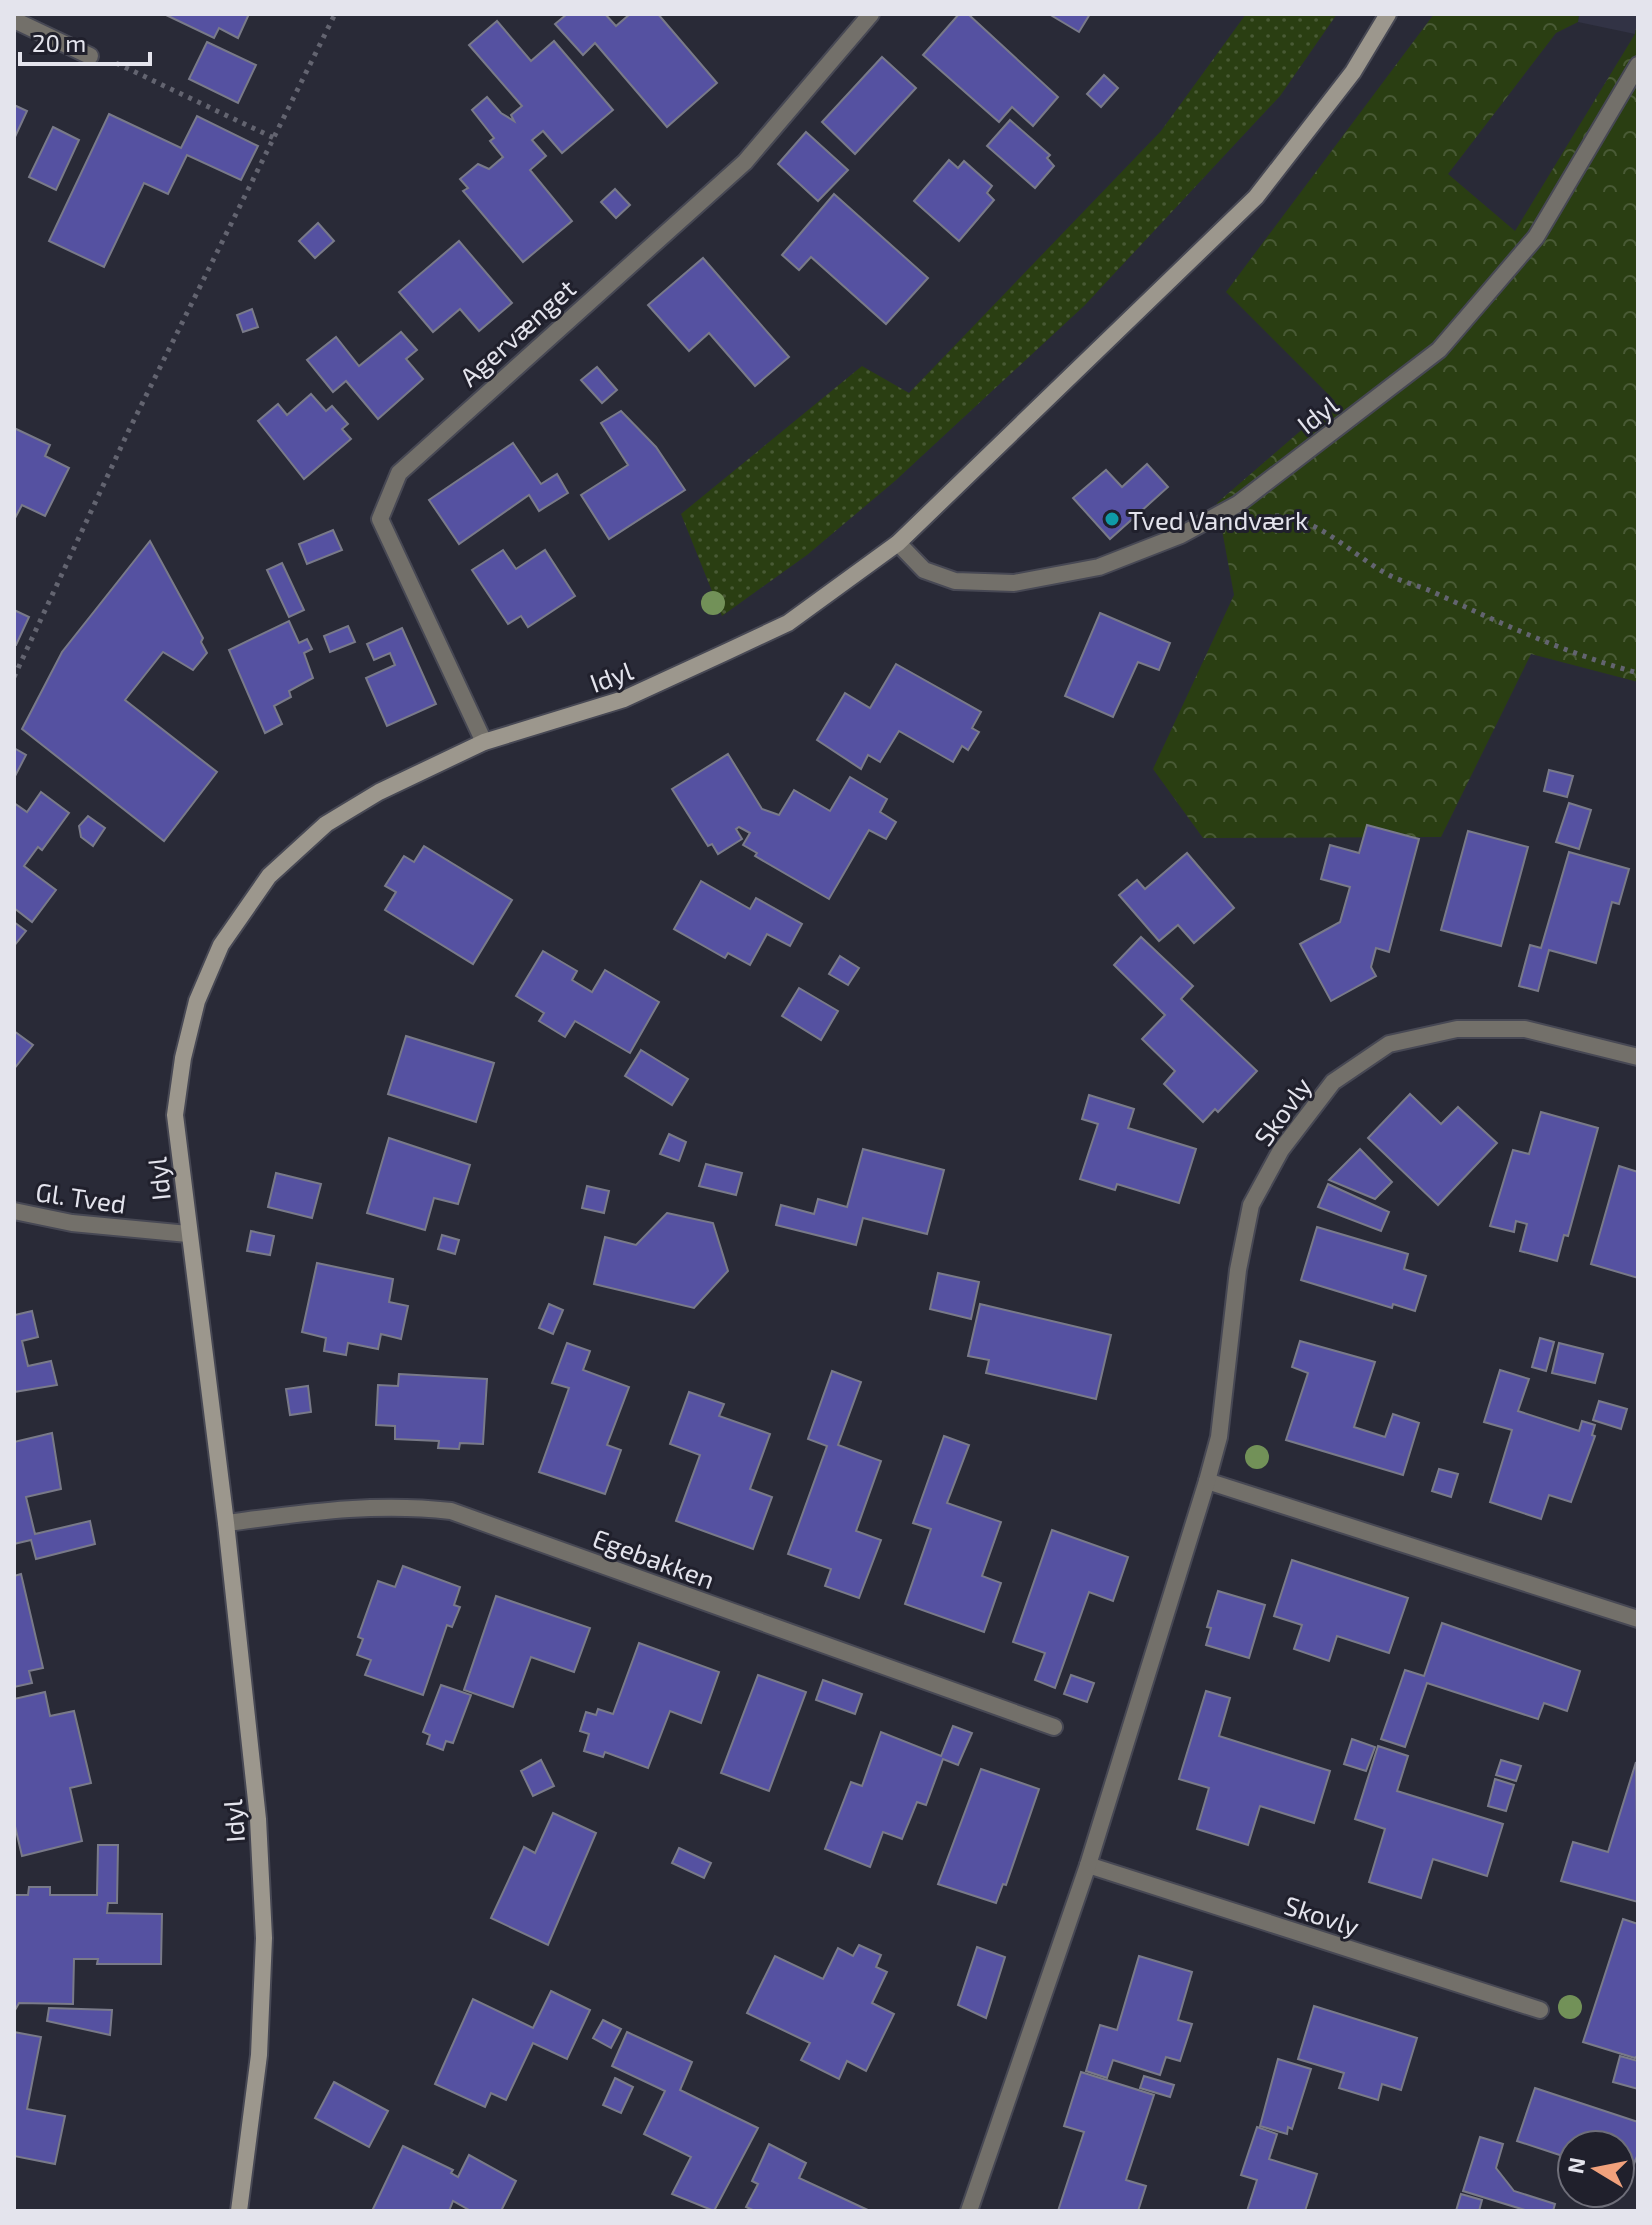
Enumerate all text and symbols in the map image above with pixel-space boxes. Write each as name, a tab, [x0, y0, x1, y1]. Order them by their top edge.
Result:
scale bar	[20, 16, 150, 66]
text: 20 m	[32, 28, 86, 57]
street label: Agervænget	[453, 272, 581, 392]
street label: Idyl	[1290, 388, 1344, 440]
place label: Tved Vandværk	[1128, 504, 1308, 535]
marker: Tved Vandværk	[1103, 510, 1121, 528]
street label: Idyl	[585, 654, 637, 698]
street label: Skovly	[1247, 1071, 1317, 1151]
street label: Idyl	[140, 1156, 176, 1202]
street label: Gl. Tved	[34, 1175, 128, 1219]
street label: Egebakken	[589, 1522, 719, 1594]
street label: Idyl	[216, 1798, 250, 1844]
street label: Skovly	[1281, 1888, 1364, 1942]
north arrow	[1556, 2129, 1636, 2209]
text: N	[1561, 2155, 1590, 2175]

